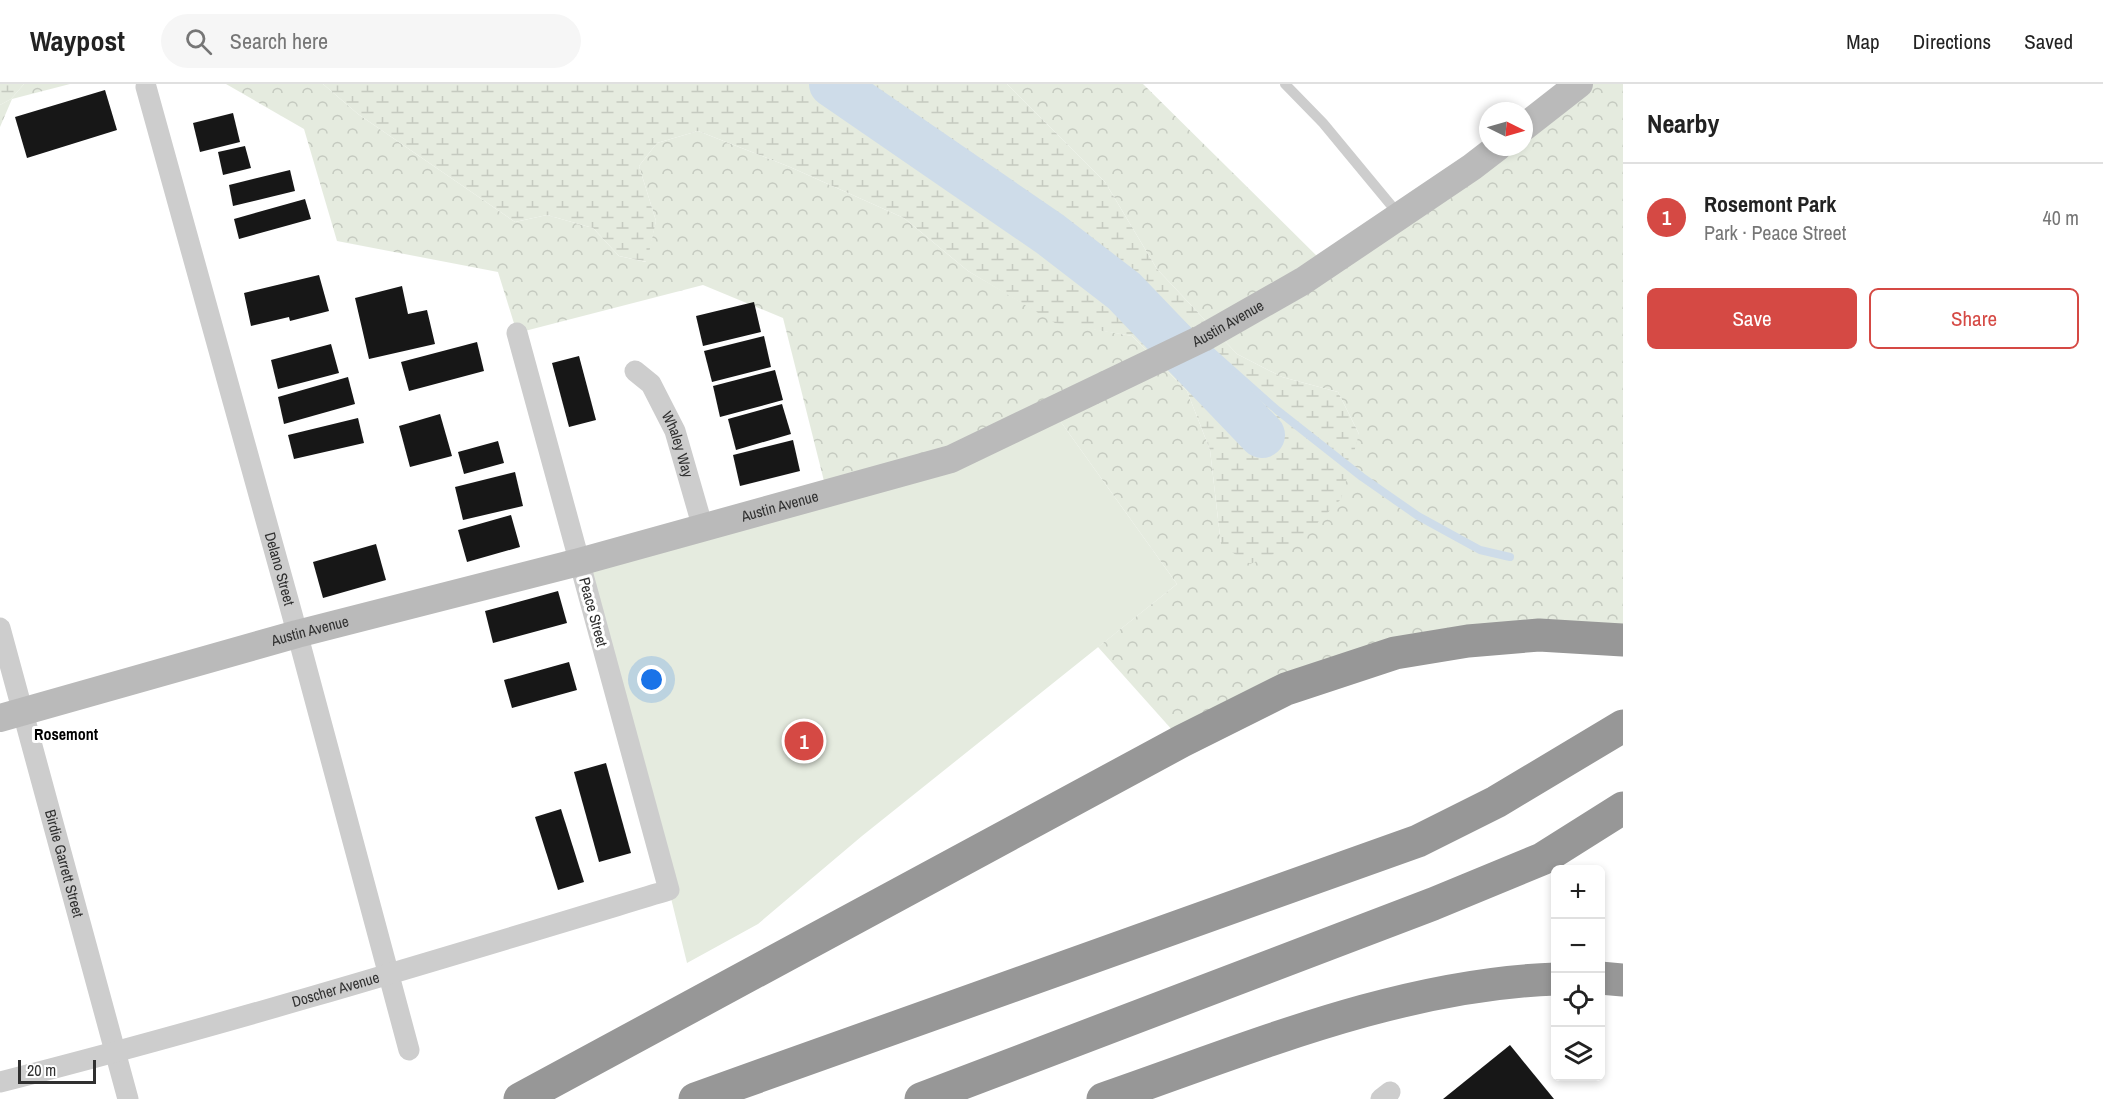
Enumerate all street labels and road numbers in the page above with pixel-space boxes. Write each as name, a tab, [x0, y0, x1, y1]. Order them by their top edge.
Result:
street label: Austin Avenue	[1188, 295, 1267, 352]
street label: Whaley Way	[657, 408, 699, 481]
street label: Austin Avenue	[738, 485, 821, 527]
street label: Delano Street	[260, 530, 300, 608]
street label: Peace Street	[574, 575, 613, 649]
street label: Austin Avenue	[268, 610, 351, 651]
street label: Birdie Garrett Street	[40, 807, 89, 920]
street label: Doscher Avenue	[289, 966, 382, 1012]

